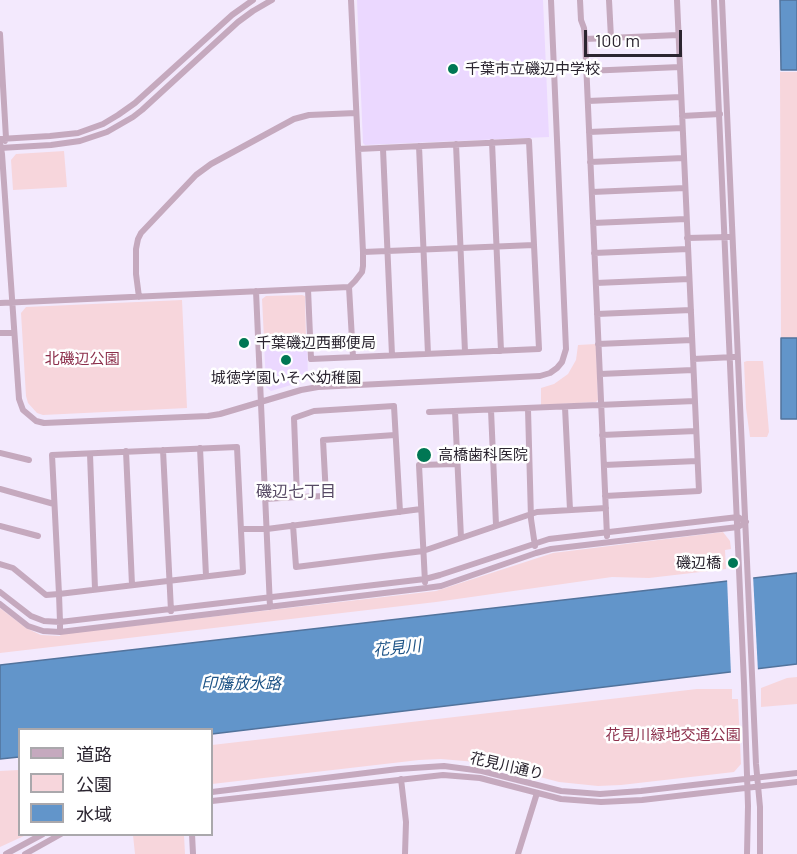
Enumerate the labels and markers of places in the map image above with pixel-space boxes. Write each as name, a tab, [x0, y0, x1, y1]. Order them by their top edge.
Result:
place label: 千葉市立磯辺中学校	[465, 60, 600, 78]
marker: 千葉市立磯辺中学校	[446, 62, 460, 76]
place label: 千葉磯辺西郵便局	[256, 334, 376, 352]
marker: 千葉磯辺西郵便局	[237, 336, 251, 350]
marker: 城徳学園いそべ幼稚園	[279, 353, 293, 367]
place label: 城徳学園いそべ幼稚園	[211, 369, 361, 387]
marker: 高橋歯科医院	[415, 446, 433, 464]
place label: 高橋歯科医院	[438, 446, 528, 464]
place label: 磯辺橋	[676, 554, 721, 572]
marker: 磯辺橋	[726, 556, 740, 570]

